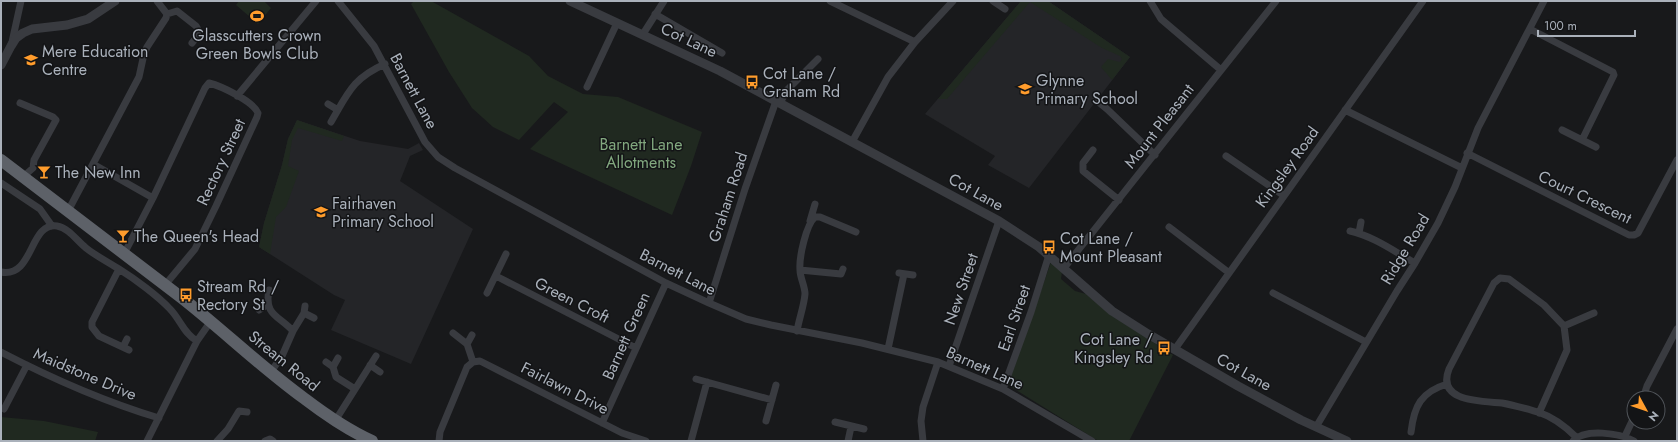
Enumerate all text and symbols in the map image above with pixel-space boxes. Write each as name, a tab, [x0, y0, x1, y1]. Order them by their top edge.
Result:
sports icon: Glasscutters Crown Green Bowls Club	[249, 8, 265, 24]
scale bar	[1538, 12, 1635, 38]
street label: Cot Lane	[657, 17, 721, 63]
text: 100 m	[1544, 17, 1577, 35]
place label: Glasscutters Crown Green Bowls Club	[192, 24, 322, 65]
place label: Mere Education Centre	[42, 40, 148, 81]
street label: Barnett Lane	[384, 49, 444, 133]
school or university icon: Mere Education Centre	[23, 52, 39, 68]
place label: Cot Lane / Graham Rd	[763, 62, 840, 103]
place label: Glynne Primary School	[1036, 69, 1138, 110]
bus stop icon: Cot Lane / Graham Rd	[744, 74, 760, 90]
street label: Mount Pleasant	[1119, 79, 1200, 173]
school or university icon: Glynne Primary School	[1017, 81, 1033, 97]
street label: Rectory Street	[191, 115, 251, 209]
street label: Kingsley Road	[1250, 122, 1324, 212]
park label: Barnett Lane Allotments	[600, 133, 682, 174]
street label: Graham Road	[703, 149, 753, 245]
place label: The New Inn	[55, 161, 141, 184]
bar icon: The New Inn	[36, 164, 52, 180]
street label: Court Crescent	[1534, 164, 1636, 230]
street label: Cot Lane	[944, 167, 1008, 217]
place label: Fairhaven Primary School	[332, 192, 434, 233]
school or university icon: Fairhaven Primary School	[313, 204, 329, 220]
street label: Ridge Road	[1375, 209, 1435, 289]
place label: The Queen's Head	[134, 225, 259, 248]
place label: Cot Lane / Mount Pleasant	[1060, 227, 1162, 268]
bar icon: The Queen's Head	[115, 228, 131, 244]
bus stop icon: Cot Lane / Mount Pleasant	[1041, 239, 1057, 255]
street label: Barnett Lane	[636, 243, 720, 301]
street label: New Street	[938, 250, 984, 328]
street label: Green Croft	[531, 271, 613, 329]
place label: Stream Rd / Rectory St	[197, 275, 279, 316]
street label: Earl Street	[992, 282, 1036, 354]
bus stop icon: Stream Rd / Rectory St	[178, 287, 194, 303]
street label: Barnett Green	[596, 288, 656, 384]
street label: Stream Road	[244, 325, 324, 397]
place label: Cot Lane / Kingsley Rd	[1074, 328, 1153, 369]
bus stop icon: Cot Lane / Kingsley Rd	[1156, 340, 1172, 356]
street label: Barnett Lane	[943, 341, 1027, 395]
street label: Maidstone Drive	[30, 342, 140, 406]
street label: Cot Lane	[1212, 347, 1276, 397]
street label: Fairlawn Drive	[517, 356, 613, 420]
north arrow	[1626, 390, 1666, 430]
text: N	[1645, 408, 1663, 425]

